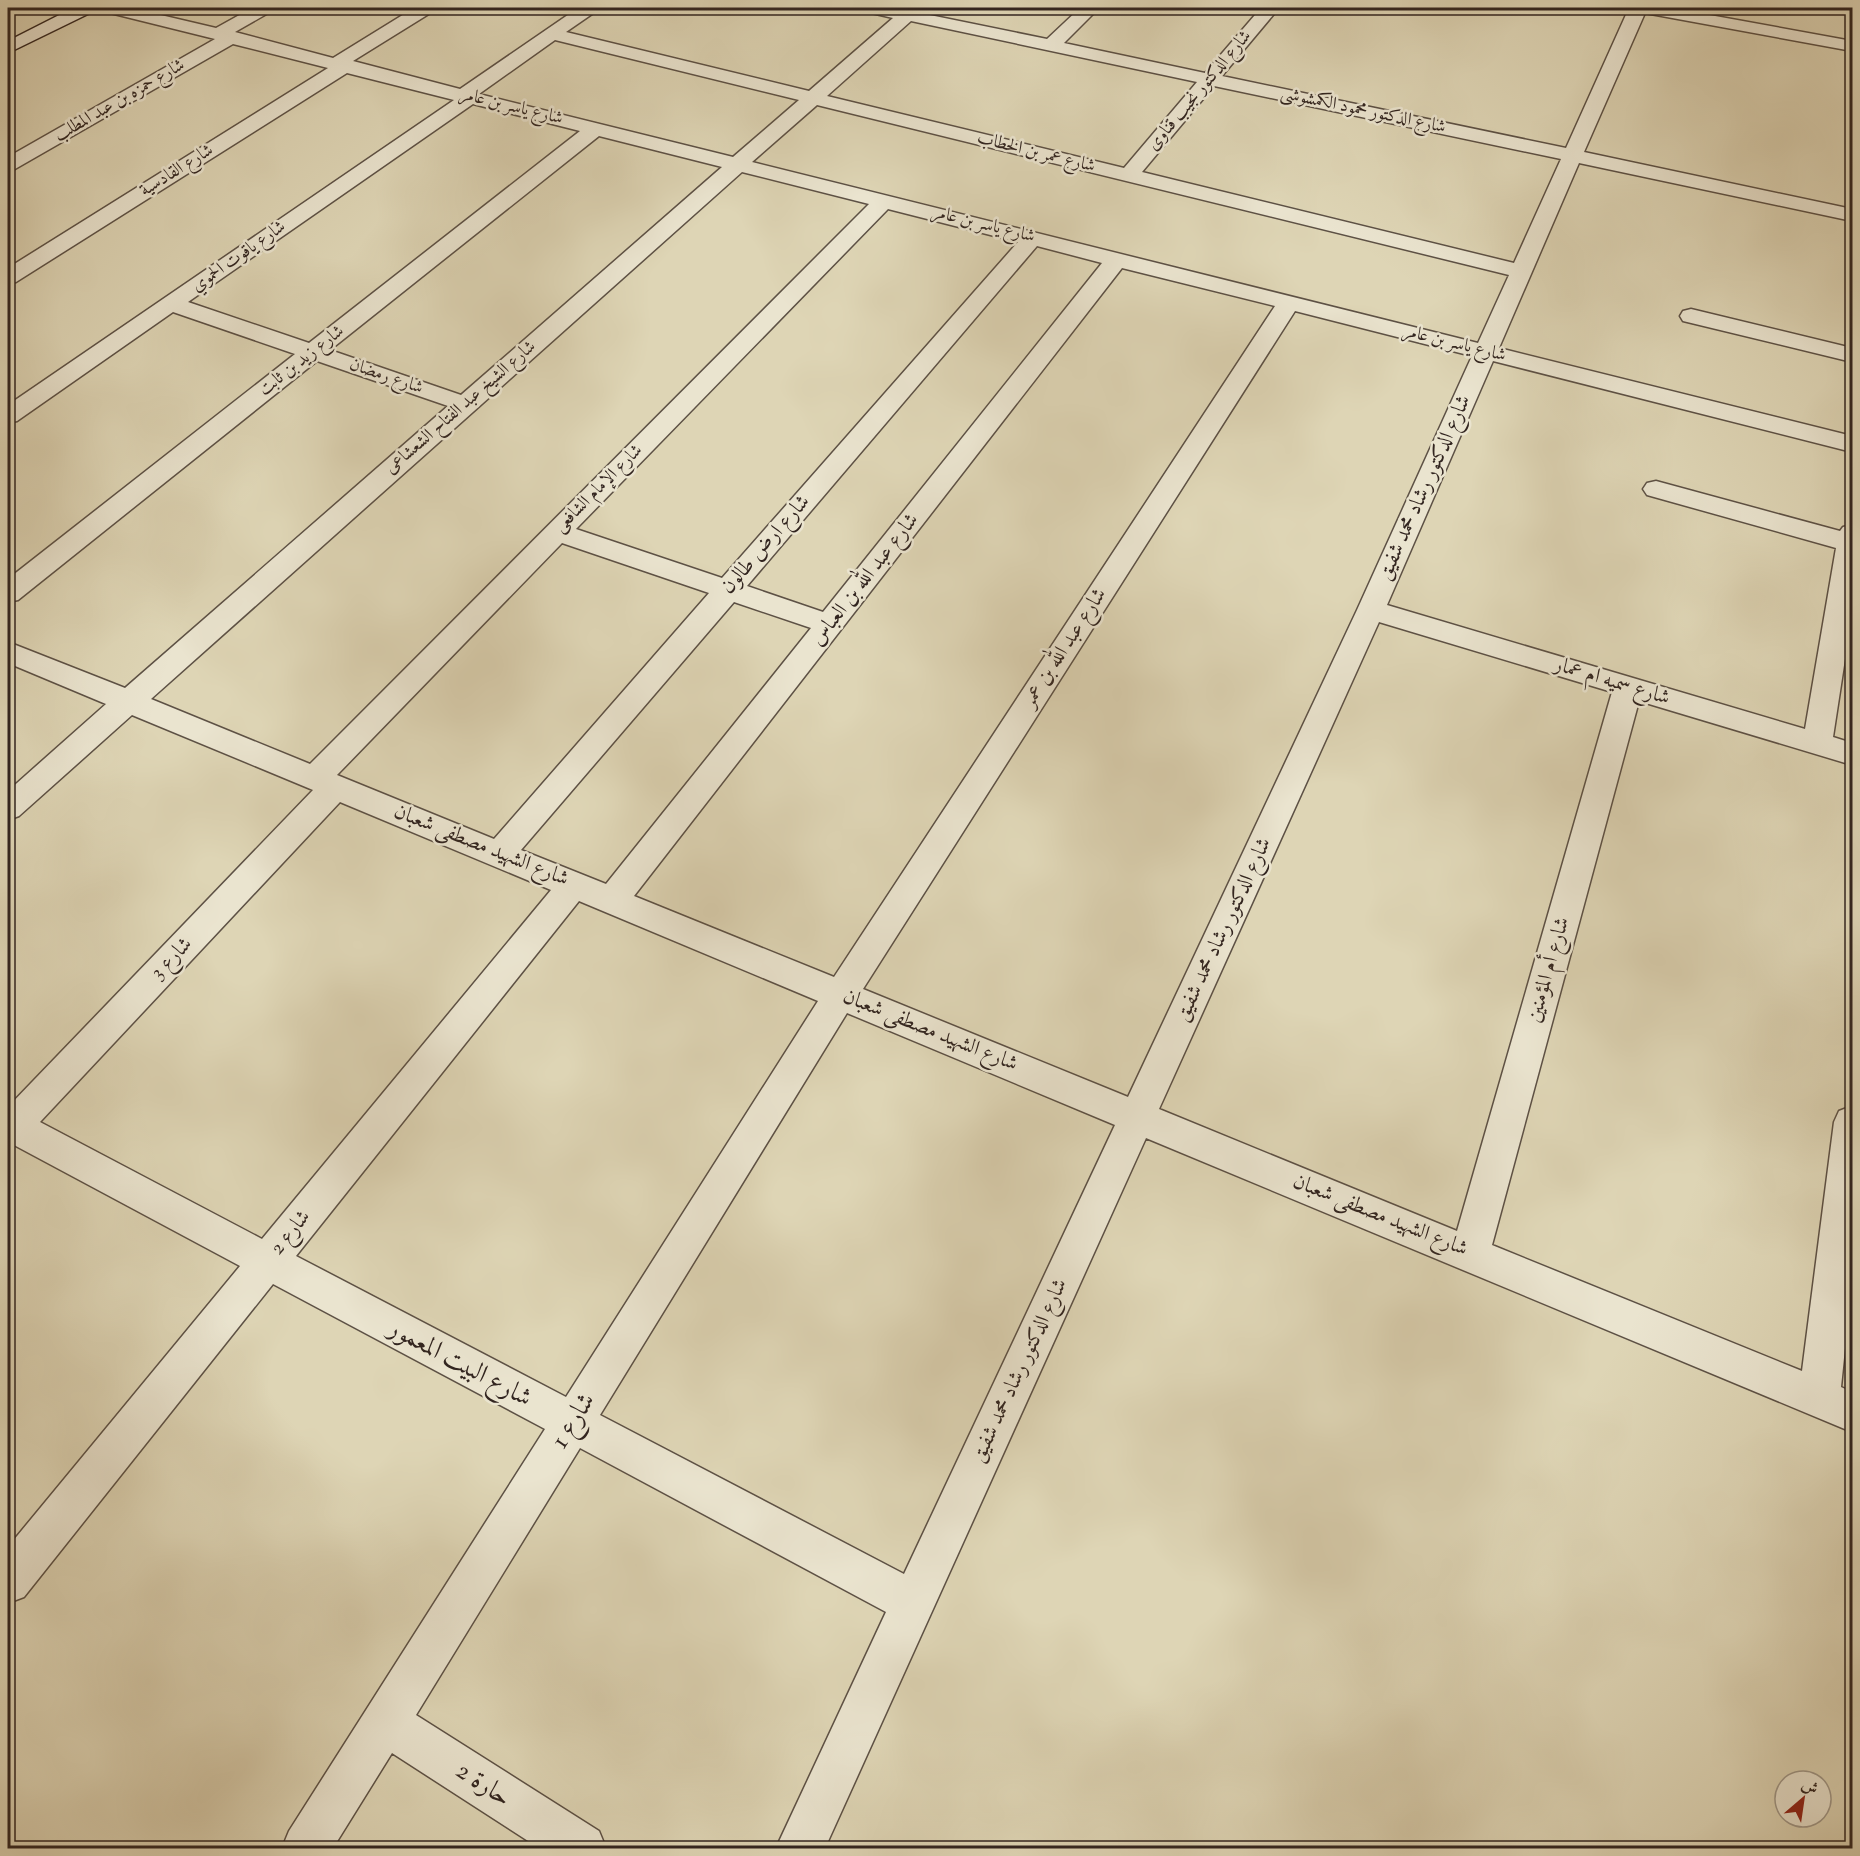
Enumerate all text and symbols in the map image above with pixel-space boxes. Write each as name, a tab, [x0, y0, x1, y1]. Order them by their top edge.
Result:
street label: شارع الدكتور نجيب قناوى	[1142, 25, 1258, 157]
street label: شارع حمزه بن عبد المطلب	[50, 53, 190, 149]
street label: شارع الدكتور محمود الكمشوشى	[1278, 81, 1448, 141]
street label: شارع ياسر بن عامر	[457, 82, 565, 132]
street label: شارع عمر بن الخطاب	[974, 126, 1098, 180]
street label: شارع القادسية	[135, 138, 219, 204]
street label: شارع ياسر بن عامر	[929, 200, 1037, 250]
street label: شارع ياقوت الحموي	[186, 215, 292, 299]
street label: شارع زيد بن ثابت	[254, 319, 350, 403]
street label: شارع ياسر بن عامر	[1400, 319, 1508, 369]
street label: شارع الشيخ عبد الفتاح الشعشاعى	[380, 335, 543, 482]
street label: شارع رمضان	[346, 352, 426, 402]
street label: شارع الدكتور رشاد محمد شفيق	[1371, 390, 1480, 586]
street label: شارع الإمام الشافعى	[549, 439, 650, 540]
street label: شارع ارض طالون	[714, 489, 819, 602]
street label: شارع عبد الله بن العباس	[800, 505, 927, 654]
street label: شارع عبد الله بن عمر	[1011, 580, 1116, 716]
street label: شارع سميه ام عمار	[1548, 650, 1674, 715]
street label: شارع الشهيد مصطفى شعبان	[389, 797, 573, 896]
street label: شارع الدكتور رشاد محمد شفيق	[1168, 833, 1281, 1027]
street label: شارع أم المؤمنين	[1518, 913, 1579, 1026]
street label: شارع 3	[144, 931, 201, 988]
street label: شارع الشهيد مصطفى شعبان	[838, 982, 1022, 1081]
street label: شارع الشهيد مصطفى شعبان	[1288, 1167, 1472, 1266]
street label: شارع 2	[263, 1204, 319, 1263]
street label: شارع الدكتور رشاد محمد شفيق	[964, 1274, 1077, 1468]
street label: شارع البيت المعمور	[379, 1309, 538, 1418]
street label: شارع 1	[543, 1386, 606, 1457]
street label: حارة 2	[448, 1753, 518, 1817]
north arrow	[1773, 1769, 1833, 1829]
text: ش	[1797, 1774, 1822, 1802]

